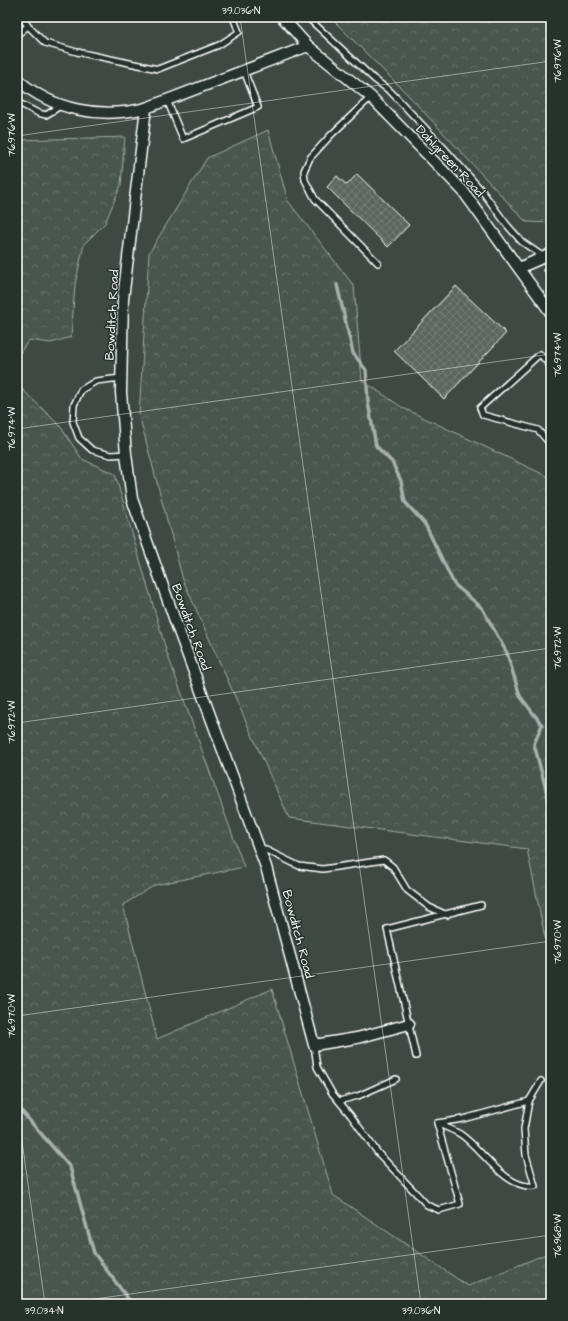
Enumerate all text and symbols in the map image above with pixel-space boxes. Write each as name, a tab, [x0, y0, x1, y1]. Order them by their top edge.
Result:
text: 39.036°N	[222, 4, 260, 18]
text: 76.976°W	[551, 39, 565, 83]
text: 76.976°W	[5, 113, 19, 157]
street label: Dahlgreen Road	[411, 121, 489, 202]
street label: Bowditch Road	[101, 269, 123, 361]
text: 76.974°W	[551, 332, 565, 377]
text: 76.974°W	[5, 406, 19, 451]
street label: Bowditch Road	[167, 581, 215, 673]
text: 76.972°W	[551, 626, 565, 670]
text: 76.972°W	[5, 700, 19, 744]
street label: Bowditch Road	[278, 888, 319, 980]
text: 76.970°W	[551, 920, 565, 964]
text: 76.970°W	[5, 994, 19, 1038]
text: 76.968°W	[551, 1213, 565, 1258]
text: 39.034°N	[25, 1304, 63, 1318]
text: 39.036°N	[402, 1304, 440, 1318]

